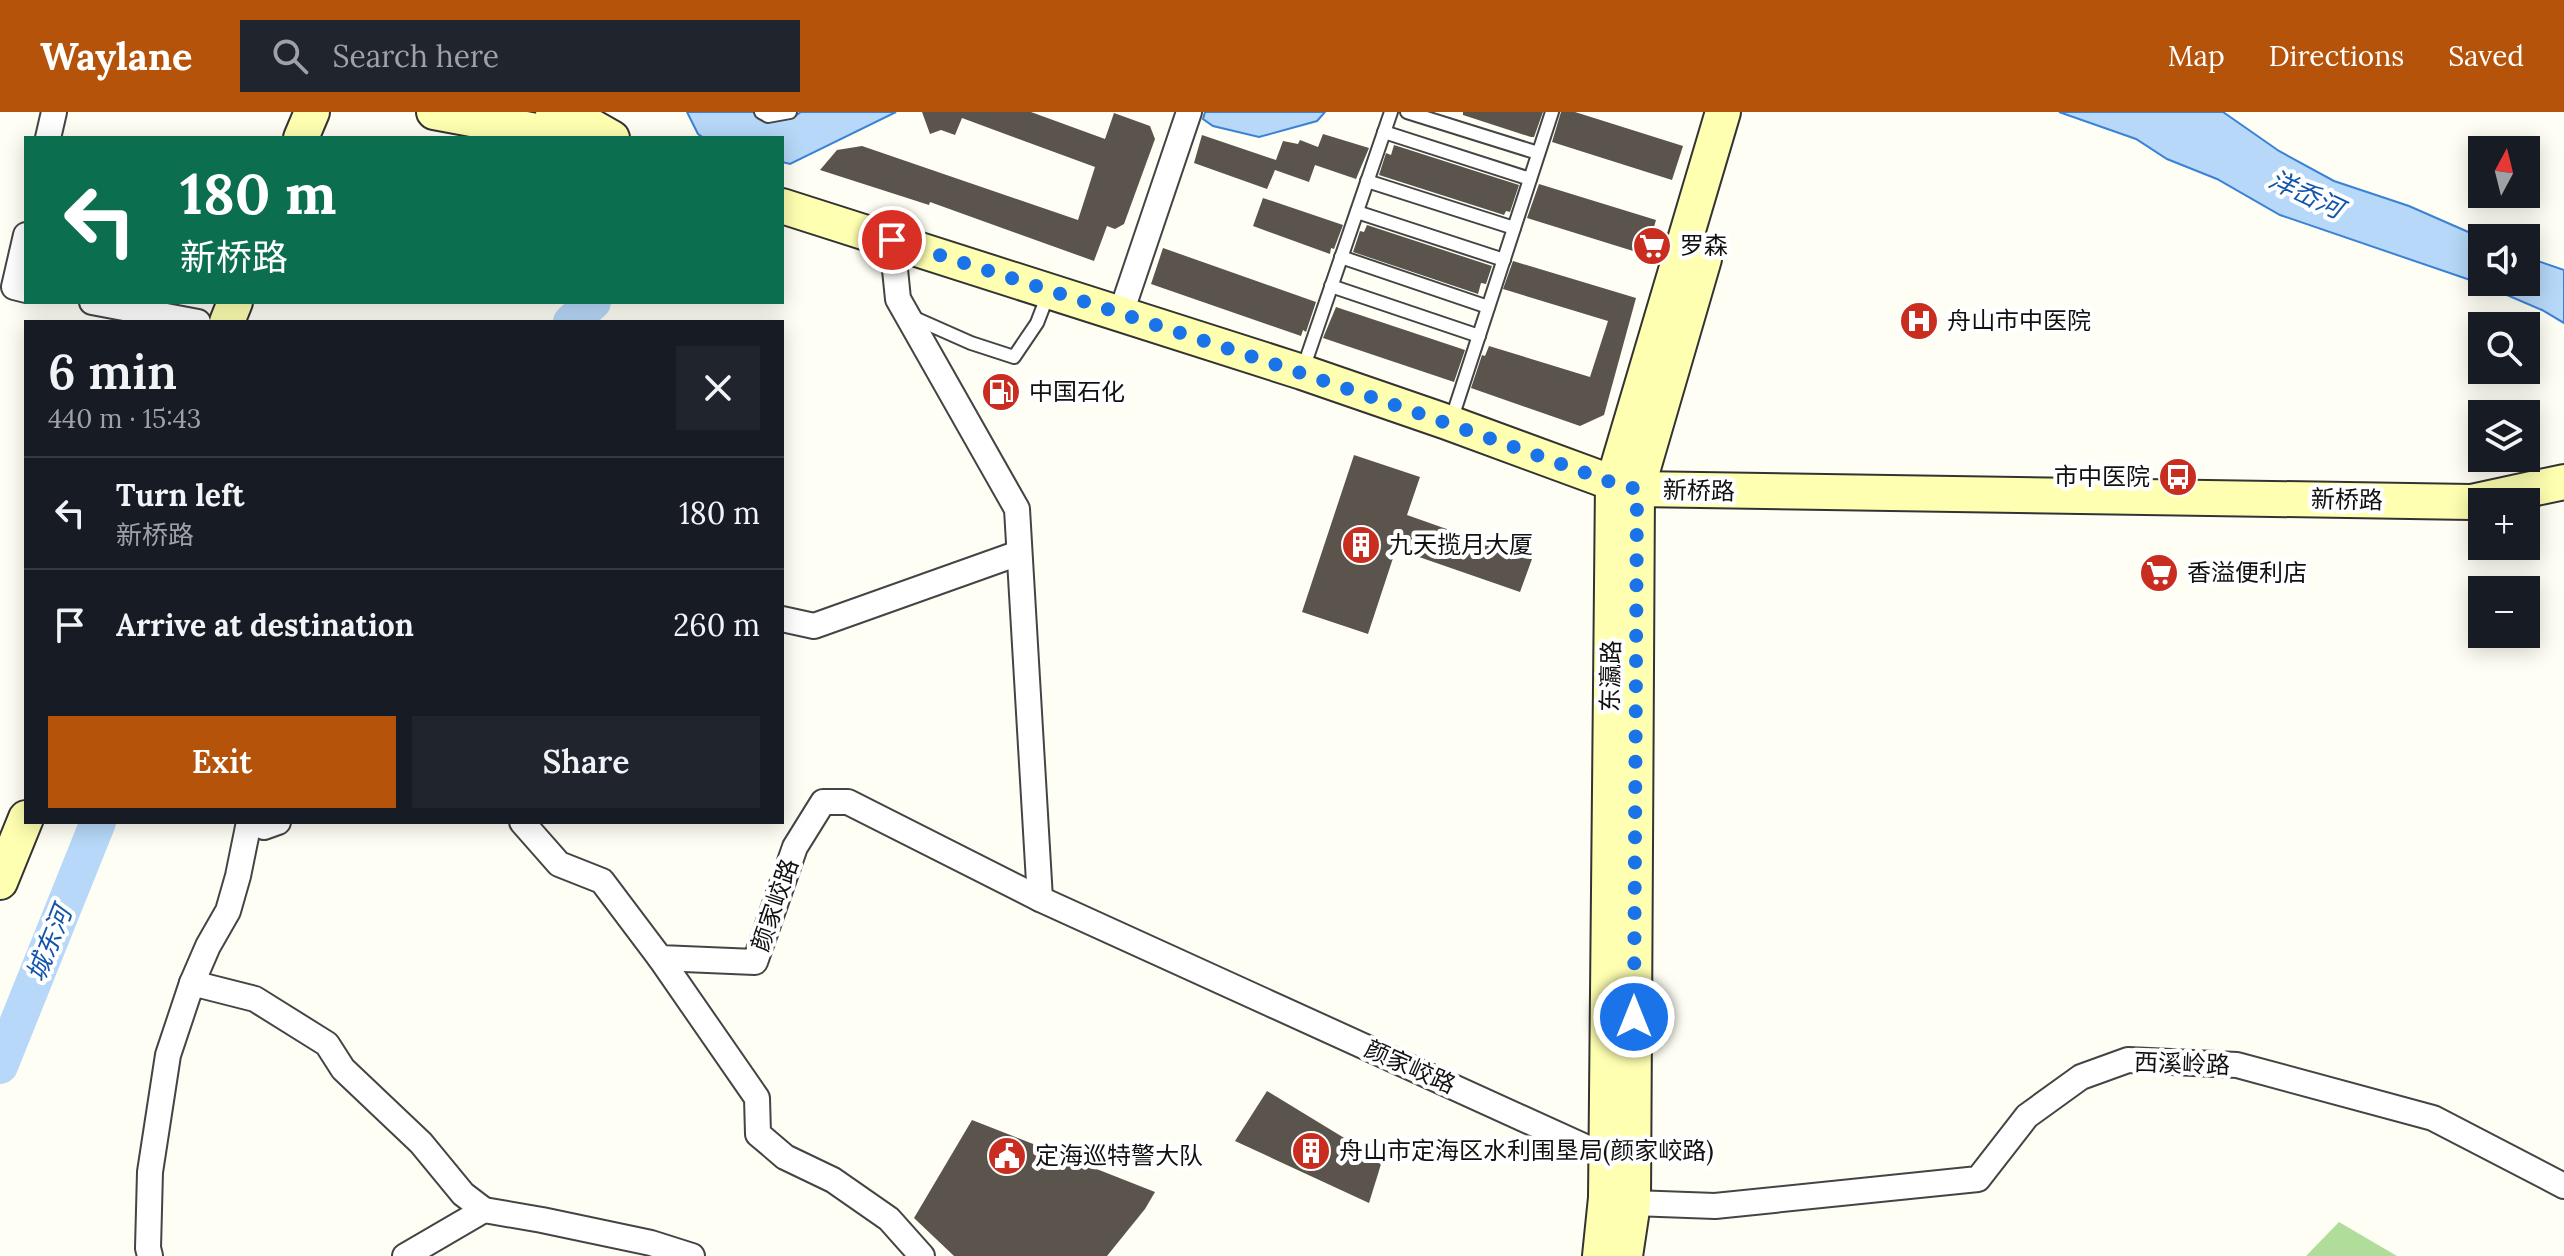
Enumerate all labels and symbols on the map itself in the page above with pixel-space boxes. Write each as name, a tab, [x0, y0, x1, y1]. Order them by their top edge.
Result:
north arrow	[2468, 136, 2540, 208]
water label: 洋岙河	[2264, 162, 2353, 227]
pin	[858, 206, 926, 274]
supermarket icon: 罗森	[1631, 225, 1673, 267]
place label: 罗森	[1680, 230, 1728, 261]
hospital icon: 舟山市中医院	[1898, 300, 1940, 342]
place label: 舟山市中医院	[1947, 305, 2091, 336]
fuel station icon: 中国石化	[980, 371, 1022, 413]
place label: 中国石化	[1029, 376, 1125, 407]
bus stop icon: 市中医院	[2157, 456, 2199, 498]
place label: 市中医院	[2054, 461, 2150, 492]
street label: 新桥路	[1663, 474, 1735, 507]
street label: 新桥路	[2311, 483, 2383, 516]
building icon: 九天揽月大厦	[1340, 524, 1382, 566]
place label: 九天揽月大厦	[1389, 529, 1533, 560]
supermarket icon: 香溢便利店	[2138, 552, 2180, 594]
place label: 香溢便利店	[2187, 557, 2307, 588]
street label: 东瀛路	[1594, 640, 1627, 712]
street label: 颜家峧路	[744, 854, 805, 955]
water label: 城东河	[19, 897, 80, 986]
position arrow	[1592, 975, 1676, 1059]
street label: 颜家峧路	[1360, 1033, 1460, 1100]
street label: 西溪岭路	[2134, 1046, 2231, 1081]
building icon: 舟山市定海区水利围垦局(颜家峧路)	[1290, 1130, 1332, 1172]
public building icon: 定海巡特警大队	[986, 1135, 1028, 1177]
place label: 舟山市定海区水利围垦局(颜家峧路)	[1339, 1135, 1714, 1166]
place label: 定海巡特警大队	[1035, 1140, 1203, 1171]

